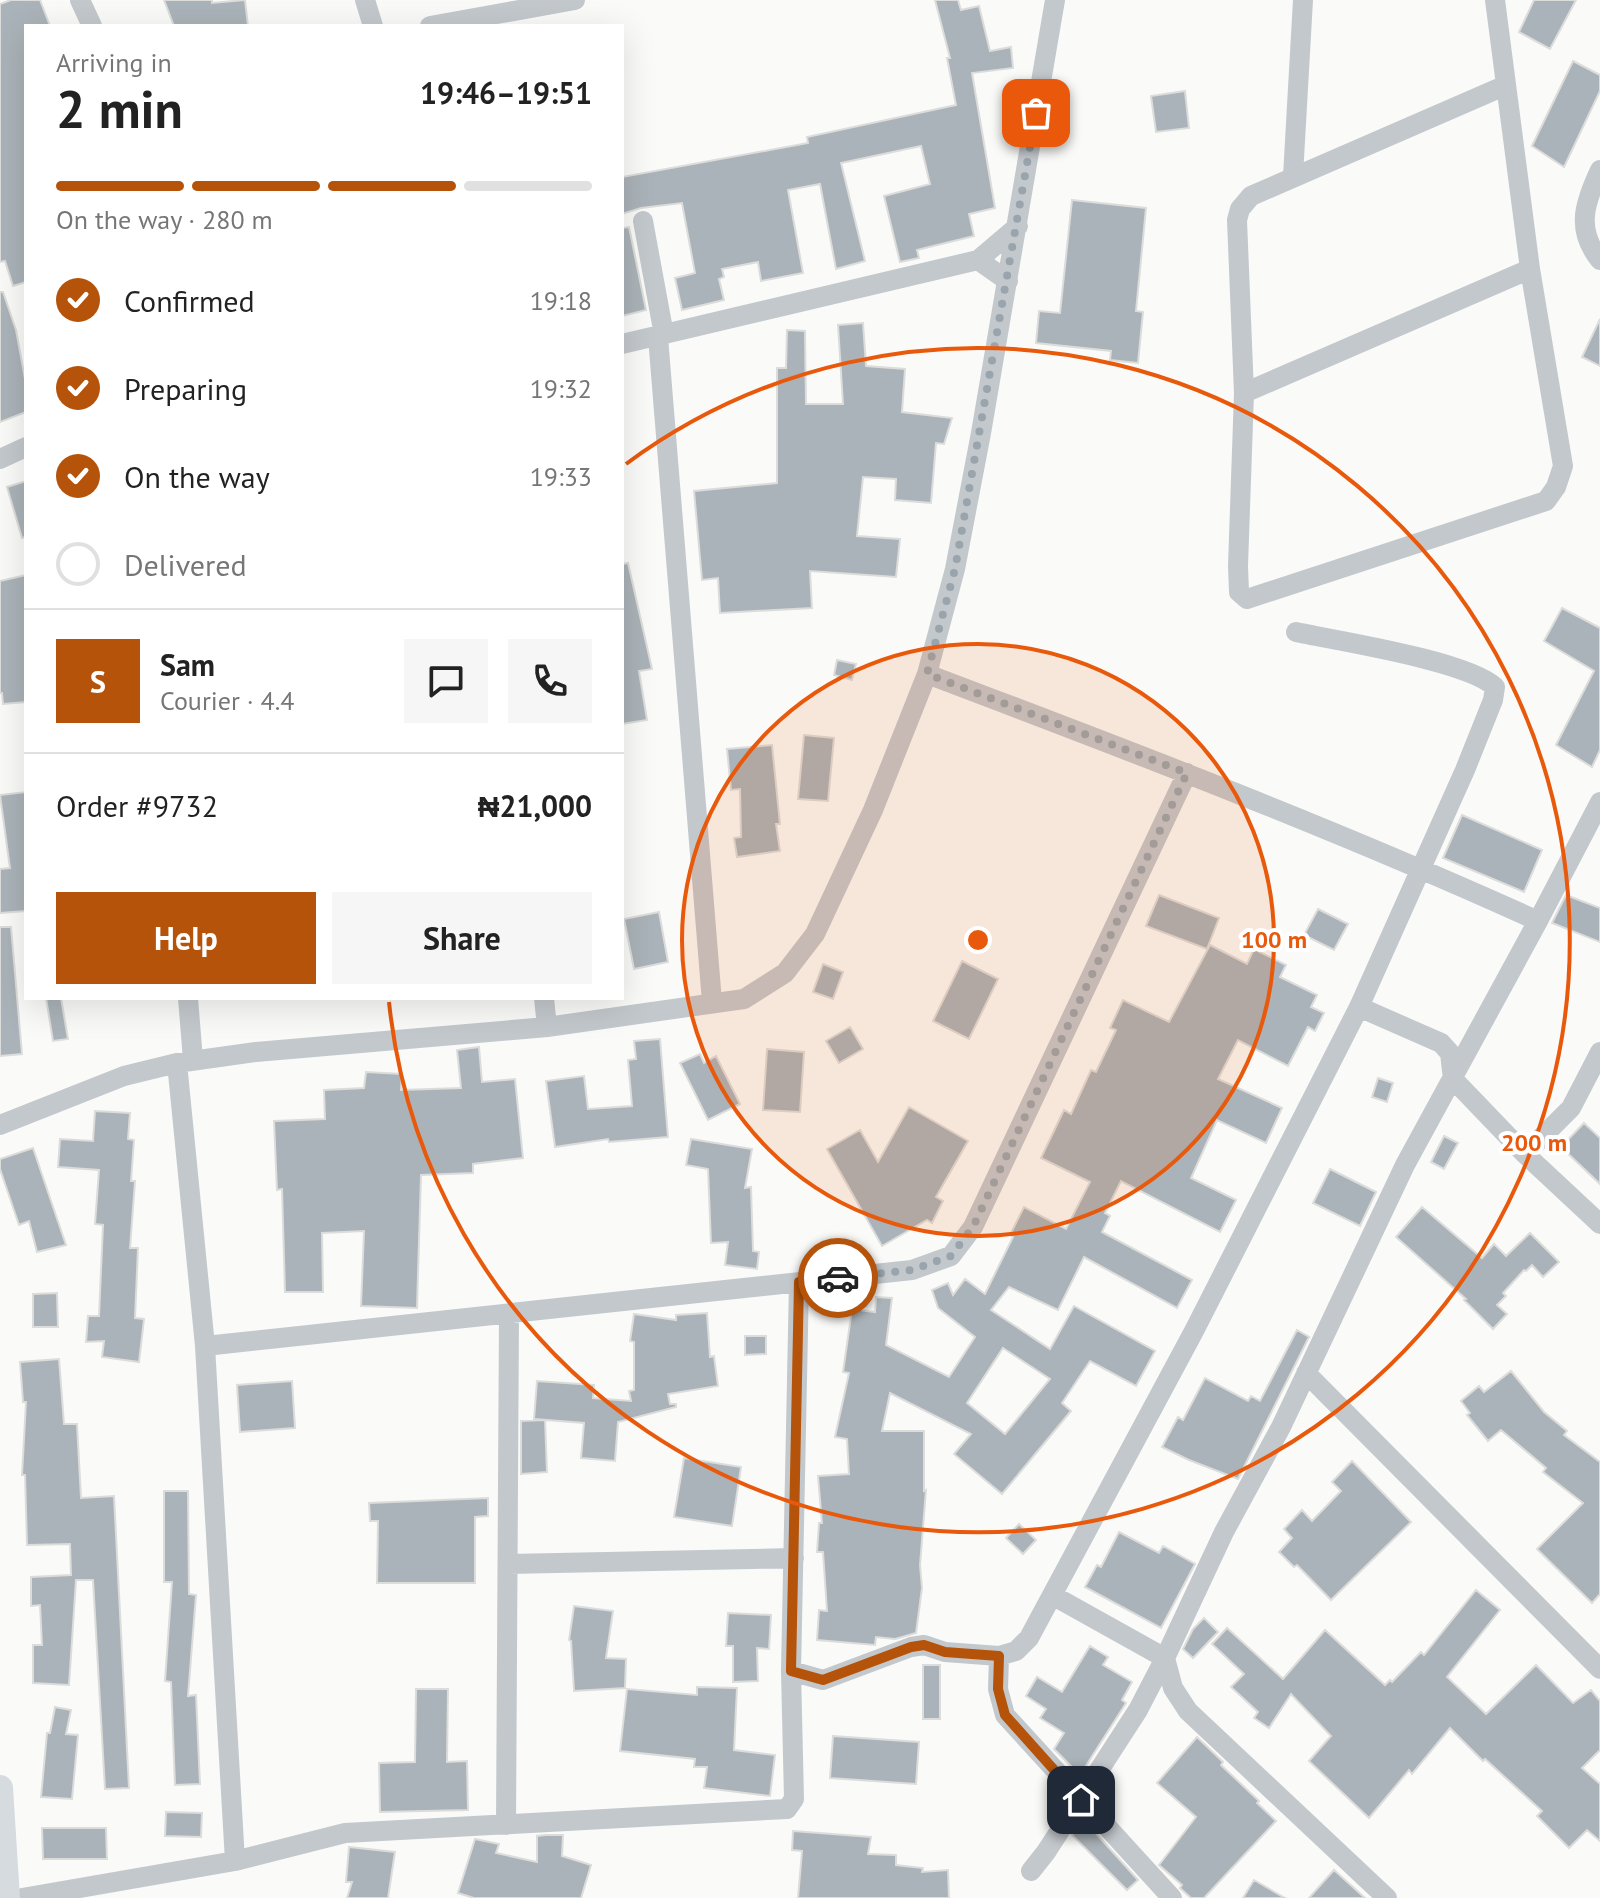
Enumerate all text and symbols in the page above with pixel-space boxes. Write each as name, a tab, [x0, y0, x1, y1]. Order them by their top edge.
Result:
text: Arriving in	[56, 46, 172, 79]
text: 19:46–19:51	[420, 73, 592, 112]
text: 2 min	[56, 75, 183, 142]
pin	[1002, 79, 1070, 147]
icon: bag	[1014, 91, 1058, 135]
text: On the way · 280 m	[56, 203, 273, 236]
icon: check	[56, 278, 100, 322]
text: Confirmed	[124, 281, 255, 320]
text: 19:18	[530, 284, 592, 317]
icon: check	[56, 366, 100, 410]
text: Preparing	[124, 369, 247, 408]
text: 19:32	[530, 372, 592, 405]
icon: check	[56, 454, 100, 498]
text: On the way	[124, 457, 270, 496]
text: 19:33	[530, 460, 592, 493]
text: Delivered	[124, 545, 247, 584]
button: chat	[404, 639, 488, 723]
button: phone	[508, 639, 592, 723]
text: Sam	[160, 645, 215, 684]
text: S	[90, 662, 106, 701]
text: Courier · 4.4	[160, 684, 294, 717]
text: Order #9732	[56, 786, 218, 825]
text: ₦21,000	[478, 786, 592, 825]
button: Help	[56, 892, 316, 984]
button: Share	[332, 892, 592, 984]
text: 100 m	[1241, 924, 1307, 955]
centre of rings	[964, 926, 992, 954]
text: 200 m	[1501, 1127, 1567, 1158]
courier	[798, 1238, 878, 1318]
icon: car	[816, 1256, 860, 1300]
pin	[1047, 1766, 1115, 1834]
icon: home	[1059, 1778, 1103, 1822]

